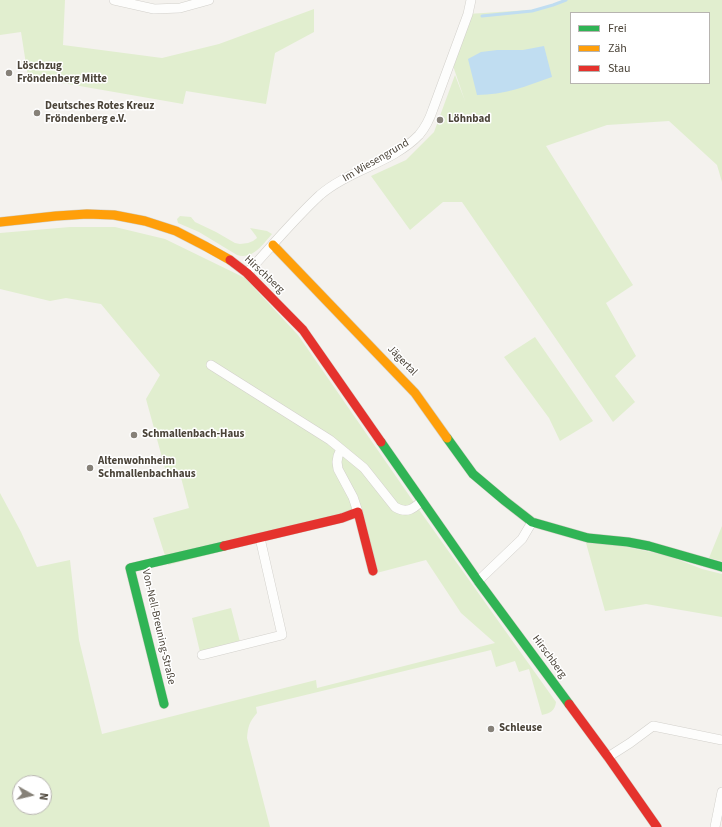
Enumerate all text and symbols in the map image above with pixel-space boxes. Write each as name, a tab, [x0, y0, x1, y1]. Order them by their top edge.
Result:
legend	[570, 12, 710, 84]
text: Frei	[608, 20, 627, 37]
text: Zäh	[608, 40, 627, 57]
place label: Löschzug Fröndenberg Mitte	[17, 60, 107, 86]
text: Stau	[608, 60, 631, 77]
marker: Löschzug Fröndenberg Mitte	[4, 68, 14, 78]
place label: Deutsches Rotes Kreuz Fröndenberg e.V.	[45, 100, 154, 126]
marker: Deutsches Rotes Kreuz Fröndenberg e.V.	[32, 108, 42, 118]
place label: Löhnbad	[448, 113, 491, 127]
marker: Löhnbad	[435, 115, 445, 125]
street label: Im Wiesengrund	[340, 137, 412, 185]
street label: Hirschberg	[241, 253, 287, 297]
street label: Jägertal	[384, 343, 420, 379]
place label: Schmallenbach-Haus	[142, 428, 244, 442]
marker: Schmallenbach-Haus	[129, 430, 139, 440]
place label: Altenwohnheim Schmallenbachhaus	[98, 455, 196, 481]
marker: Altenwohnheim Schmallenbachhaus	[85, 463, 95, 473]
street label: Von-Nell-Breuning-Straße	[138, 568, 178, 686]
street label: Hirschberg	[529, 633, 569, 681]
place label: Schleuse	[499, 722, 542, 736]
marker: Schleuse	[486, 724, 496, 734]
north arrow	[12, 775, 52, 815]
text: N	[35, 792, 51, 801]

